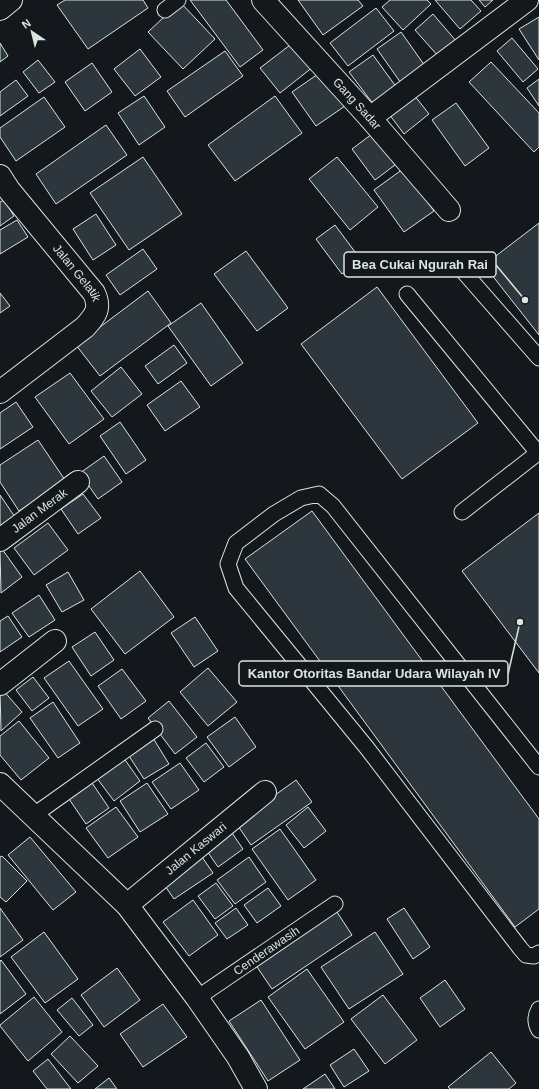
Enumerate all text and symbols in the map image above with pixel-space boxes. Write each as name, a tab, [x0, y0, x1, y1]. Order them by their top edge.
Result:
north arrow	[12, 12, 52, 52]
text: N	[20, 17, 33, 31]
street label: Gang Sadar	[330, 75, 384, 133]
street label: Jalan Gelatik	[50, 242, 104, 304]
callout: Bea Cukai Ngurah Rai	[344, 252, 496, 277]
text: Bea Cukai Ngurah Rai	[352, 257, 488, 272]
street label: Jalan Merak	[9, 485, 71, 536]
callout: Kantor Otoritas Bandar Udara Wilayah IV	[239, 661, 508, 686]
text: Kantor Otoritas Bandar Udara Wilayah IV	[248, 666, 501, 681]
street label: Jalan Kaswari	[162, 820, 229, 878]
street label: Cenderawasih	[231, 923, 302, 978]

